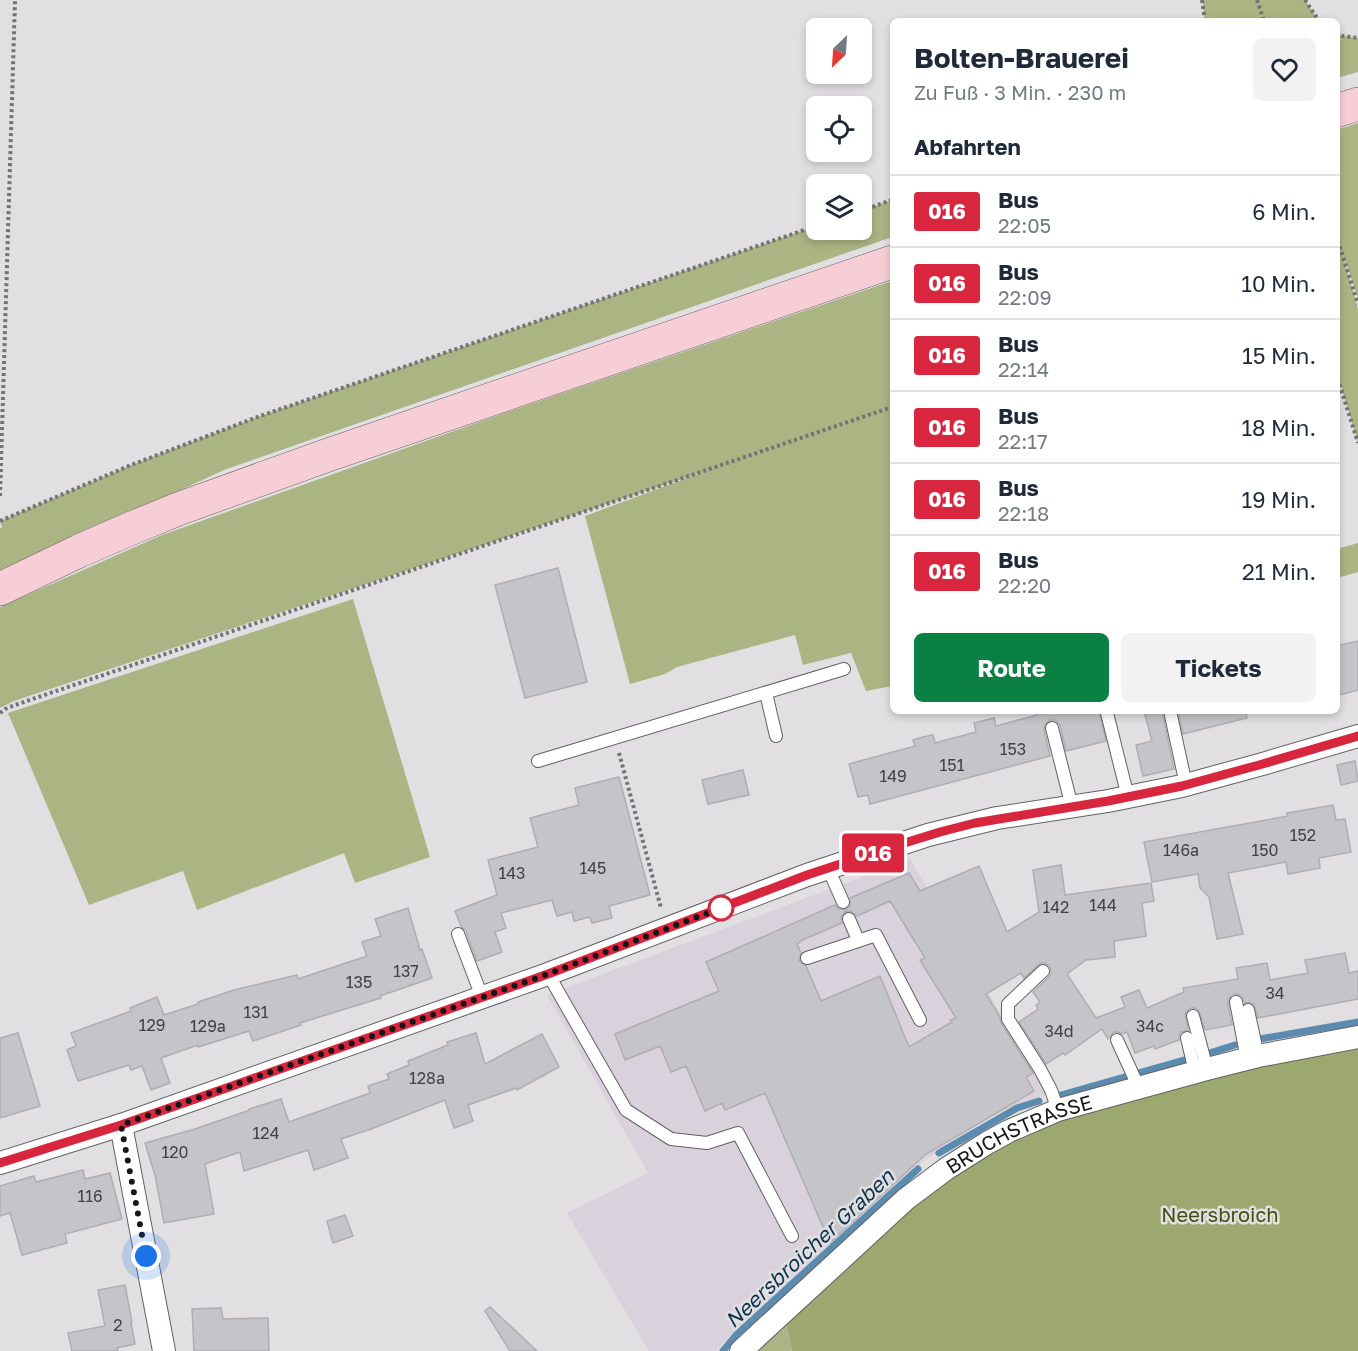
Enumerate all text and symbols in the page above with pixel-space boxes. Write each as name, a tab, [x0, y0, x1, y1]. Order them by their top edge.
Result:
north arrow	[806, 18, 872, 84]
map controls	[806, 18, 872, 240]
button: heart	[1253, 38, 1316, 101]
text: Bolten-Brauerei	[914, 41, 1129, 74]
text: Zu Fuß · 3 Min. · 230 m	[914, 80, 1126, 104]
button: locate	[806, 96, 872, 162]
text: Abfahrten	[914, 133, 1021, 160]
button: layers	[806, 174, 872, 240]
text: Bus	[998, 186, 1039, 213]
text: 016	[928, 198, 966, 224]
text: 6 Min.	[1252, 198, 1316, 225]
text: 22:05	[998, 213, 1051, 237]
text: Bus	[998, 258, 1039, 285]
text: 016	[928, 270, 966, 296]
text: 10 Min.	[1241, 270, 1316, 297]
text: 22:09	[998, 285, 1052, 309]
text: Bus	[998, 330, 1039, 357]
text: 016	[928, 342, 966, 368]
text: 15 Min.	[1242, 342, 1316, 369]
text: 22:14	[998, 357, 1049, 381]
text: Bus	[998, 402, 1039, 429]
text: 016	[928, 414, 966, 440]
text: 18 Min.	[1241, 414, 1316, 441]
text: 22:17	[998, 429, 1048, 453]
text: Bus	[998, 474, 1039, 501]
text: 016	[928, 486, 966, 512]
text: 19 Min.	[1242, 486, 1316, 513]
text: 22:18	[998, 501, 1049, 525]
text: Bus	[998, 546, 1039, 573]
text: 016	[928, 558, 966, 584]
text: 21 Min.	[1242, 558, 1316, 585]
text: 22:20	[998, 573, 1051, 597]
button: Route	[914, 633, 1109, 702]
button: Tickets	[1121, 633, 1316, 702]
house number: 153	[1000, 739, 1026, 759]
house number: 151	[940, 755, 965, 775]
house number: 149	[879, 766, 907, 786]
house number: 152	[1290, 825, 1316, 845]
line badge: 016	[838, 834, 908, 872]
text: 016	[854, 840, 892, 866]
house number: 146a	[1163, 840, 1199, 860]
house number: 150	[1252, 840, 1278, 860]
house number: 145	[580, 858, 606, 878]
house number: 143	[499, 863, 525, 883]
unlabelled marker	[708, 895, 734, 921]
house number: 144	[1089, 895, 1117, 915]
house number: 142	[1043, 897, 1069, 917]
house number: 137	[393, 961, 419, 981]
house number: 135	[346, 972, 372, 992]
house number: 34	[1265, 983, 1285, 1003]
house number: 131	[244, 1002, 269, 1022]
house number: 129	[139, 1015, 165, 1035]
house number: 129a	[190, 1016, 226, 1036]
house number: 34c	[1136, 1016, 1164, 1036]
house number: 34d	[1045, 1021, 1073, 1041]
house number: 128a	[409, 1068, 445, 1088]
street label: BRUCHSTRASSE	[941, 1089, 1095, 1178]
house number: 124	[253, 1123, 279, 1143]
house number: 120	[162, 1142, 188, 1162]
water label: Neersbroicher Graben	[719, 1162, 900, 1333]
house number: 116	[77, 1186, 103, 1206]
park label: Neersbroich	[1161, 1202, 1279, 1226]
your location	[131, 1241, 161, 1271]
house number: 2	[113, 1315, 123, 1335]

